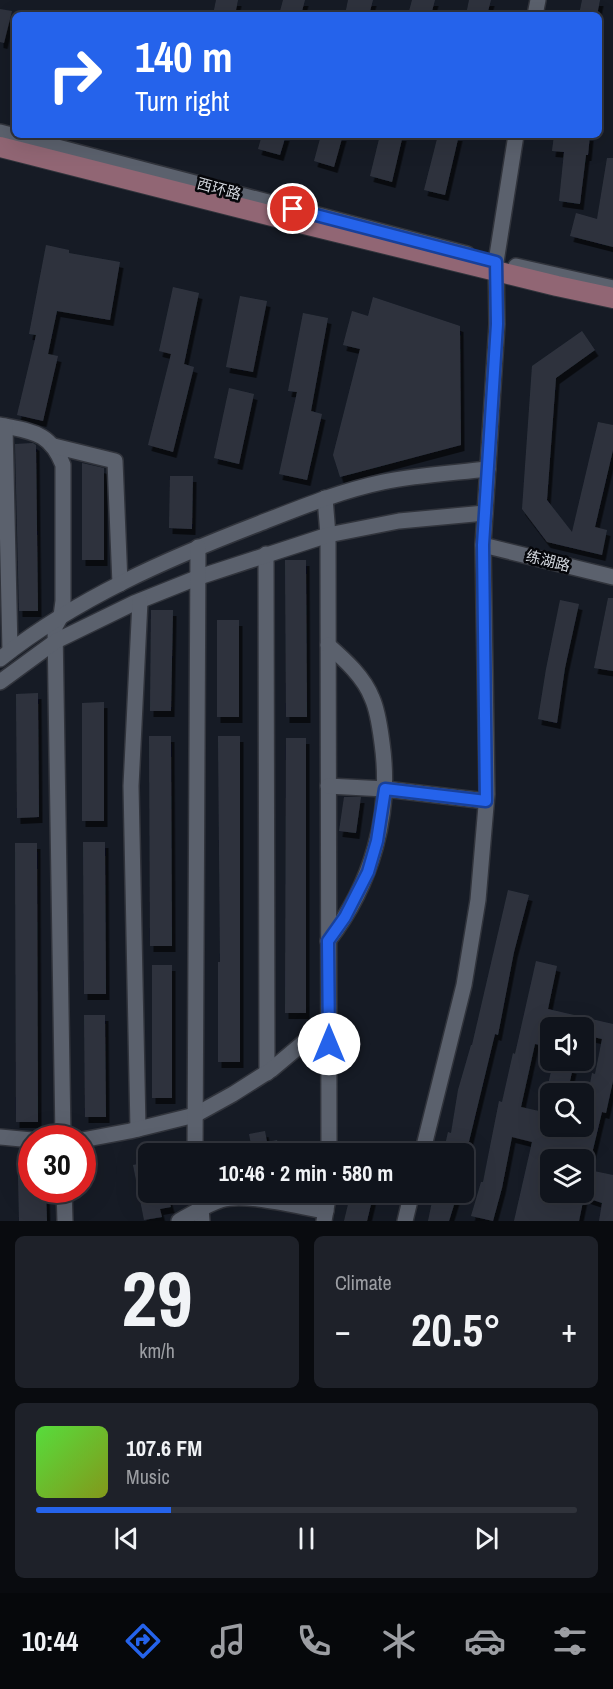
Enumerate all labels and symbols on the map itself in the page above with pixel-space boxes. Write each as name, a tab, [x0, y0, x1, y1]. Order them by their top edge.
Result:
street label: 西环路	[195, 173, 244, 204]
pin	[267, 183, 318, 234]
street label: 练湖路	[524, 545, 573, 576]
position arrow	[297, 1012, 361, 1076]
speed limit sign: 30	[18, 1125, 96, 1203]

